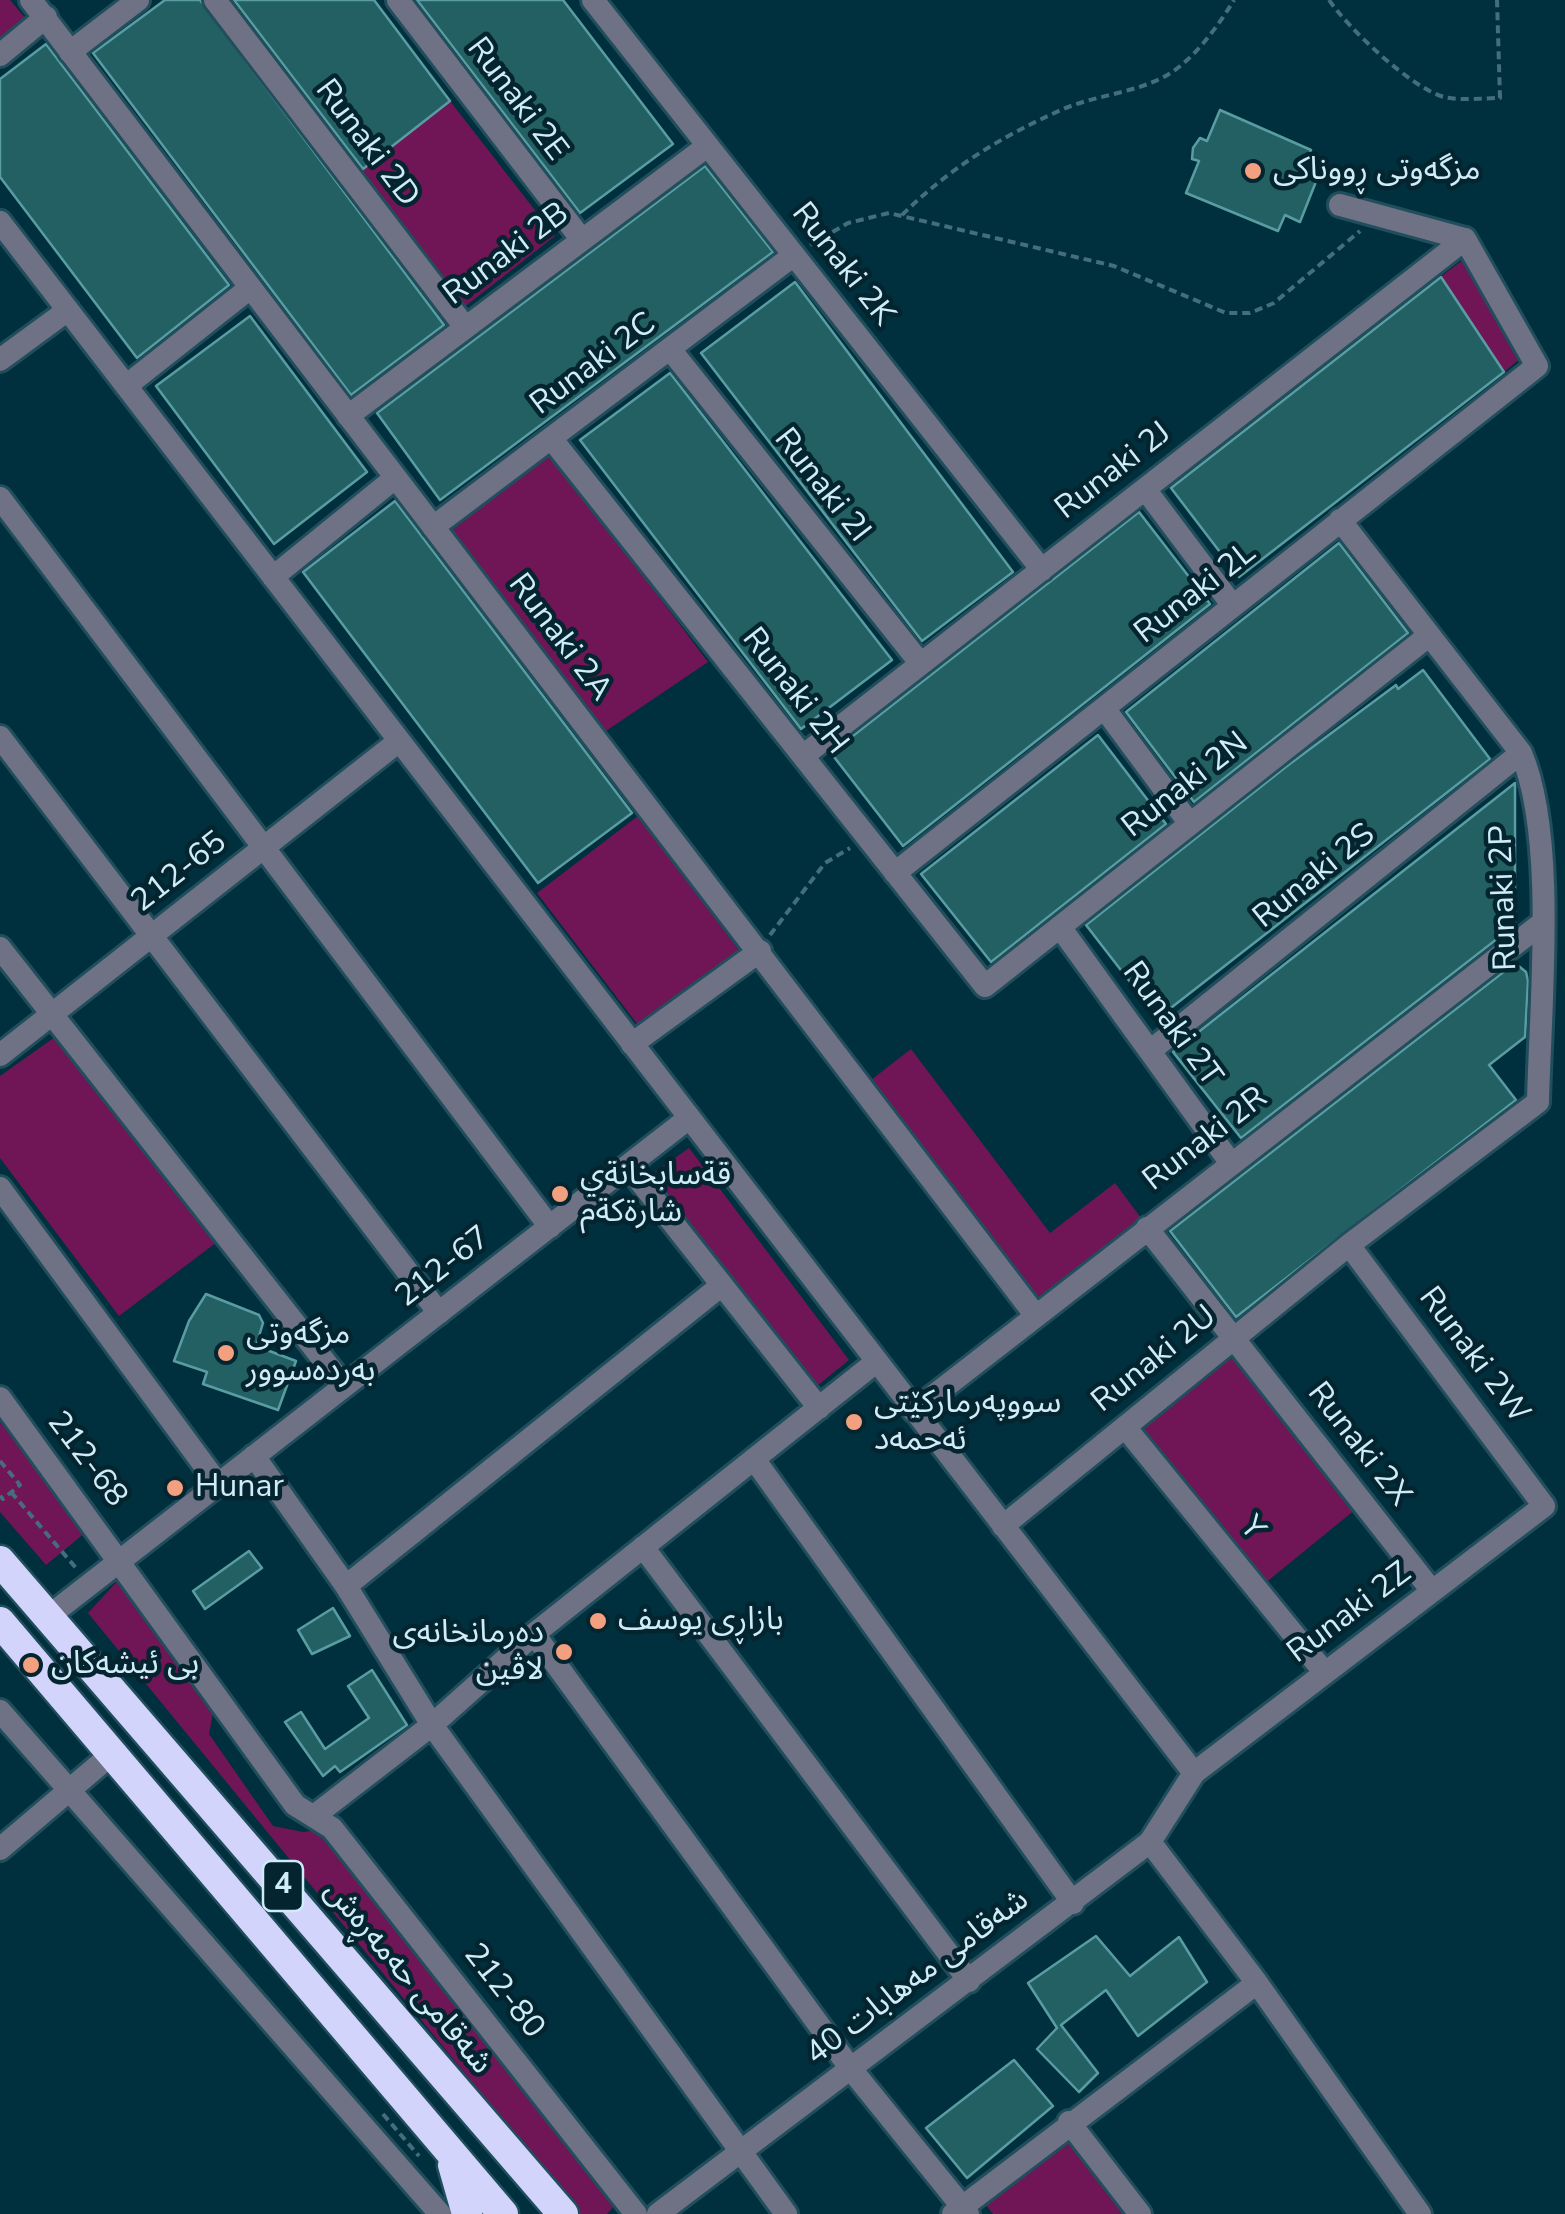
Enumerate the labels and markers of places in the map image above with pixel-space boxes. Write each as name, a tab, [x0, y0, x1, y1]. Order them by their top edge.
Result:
place label: مزگەوتی ڕووناکی	[1273, 152, 1481, 190]
marker: مزگەوتی ڕووناکی	[1242, 160, 1264, 182]
place label: قةسابخانةي شارةكةم	[580, 1157, 731, 1232]
marker: قةسابخانةي شارةكةم	[549, 1183, 571, 1205]
place label: مزگەوتی بەردەسوور	[246, 1316, 375, 1391]
marker: مزگەوتی بەردەسوور	[215, 1342, 237, 1364]
place label: سووپەرمارکێتی ئەحمەد	[874, 1385, 1061, 1460]
marker: سووپەرمارکێتی ئەحمەد	[843, 1411, 865, 1433]
place label: Hunar	[195, 1469, 284, 1507]
marker: Hunar	[164, 1477, 186, 1499]
place label: بازاڕی یوسف	[618, 1602, 784, 1640]
marker: بازاڕی یوسف	[587, 1610, 609, 1632]
place label: دەرمانخانەی لاڤین	[392, 1615, 544, 1690]
marker: دەرمانخانەی لاڤین	[553, 1641, 575, 1663]
place label: بی ئیشەکان	[51, 1646, 199, 1684]
marker: بی ئیشەکان	[20, 1654, 42, 1676]

